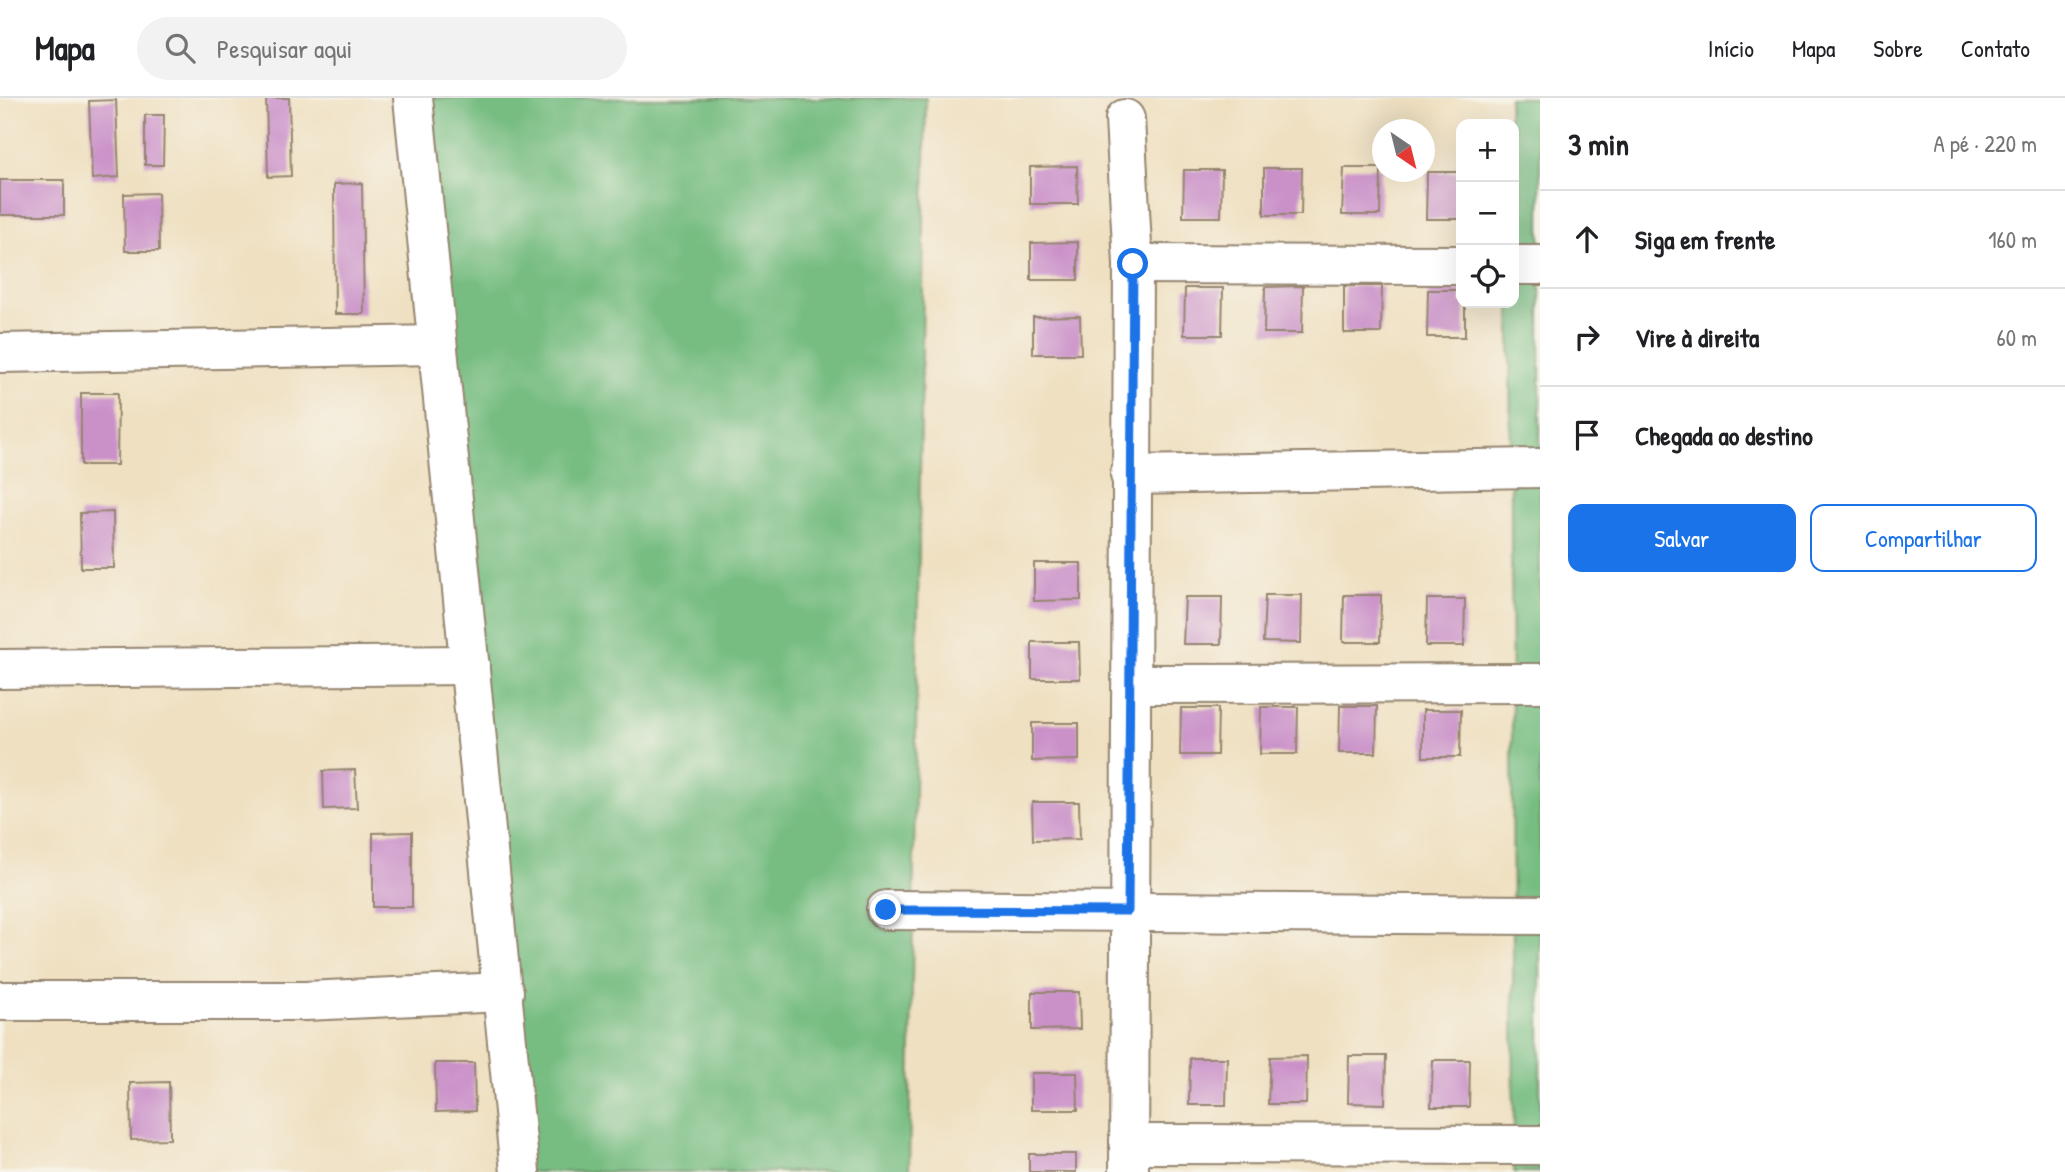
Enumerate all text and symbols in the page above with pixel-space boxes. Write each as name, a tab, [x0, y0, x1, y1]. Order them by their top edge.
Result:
search box	[137, 17, 627, 80]
text: Mapa	[35, 26, 95, 70]
icon: search	[161, 29, 199, 67]
text: Pesquisar aqui	[217, 31, 352, 66]
text: Início	[1708, 32, 1754, 64]
text: Mapa	[1792, 32, 1835, 64]
text: Sobre	[1873, 32, 1923, 64]
text: Contato	[1961, 32, 2030, 64]
north arrow	[1372, 119, 1435, 182]
map controls	[1456, 119, 1519, 308]
button: +	[1456, 119, 1519, 182]
text: 3 min	[1568, 124, 1629, 164]
text: A pé · 220 m	[1934, 128, 2037, 159]
button: −	[1456, 182, 1519, 245]
icon: ahead	[1568, 220, 1606, 258]
text: Siga em frente	[1635, 222, 1775, 257]
text: 160 m	[1988, 224, 2037, 255]
button: locate	[1456, 245, 1519, 308]
route start	[1117, 248, 1148, 279]
icon: right	[1568, 318, 1606, 356]
text: Vire à direita	[1635, 320, 1759, 355]
text: 60 m	[1997, 322, 2037, 353]
icon: arrive	[1568, 416, 1606, 454]
text: Chegada ao destino	[1635, 418, 1813, 453]
button: Salvar	[1568, 504, 1796, 572]
button: Compartilhar	[1810, 504, 2037, 572]
route end	[870, 894, 901, 925]

